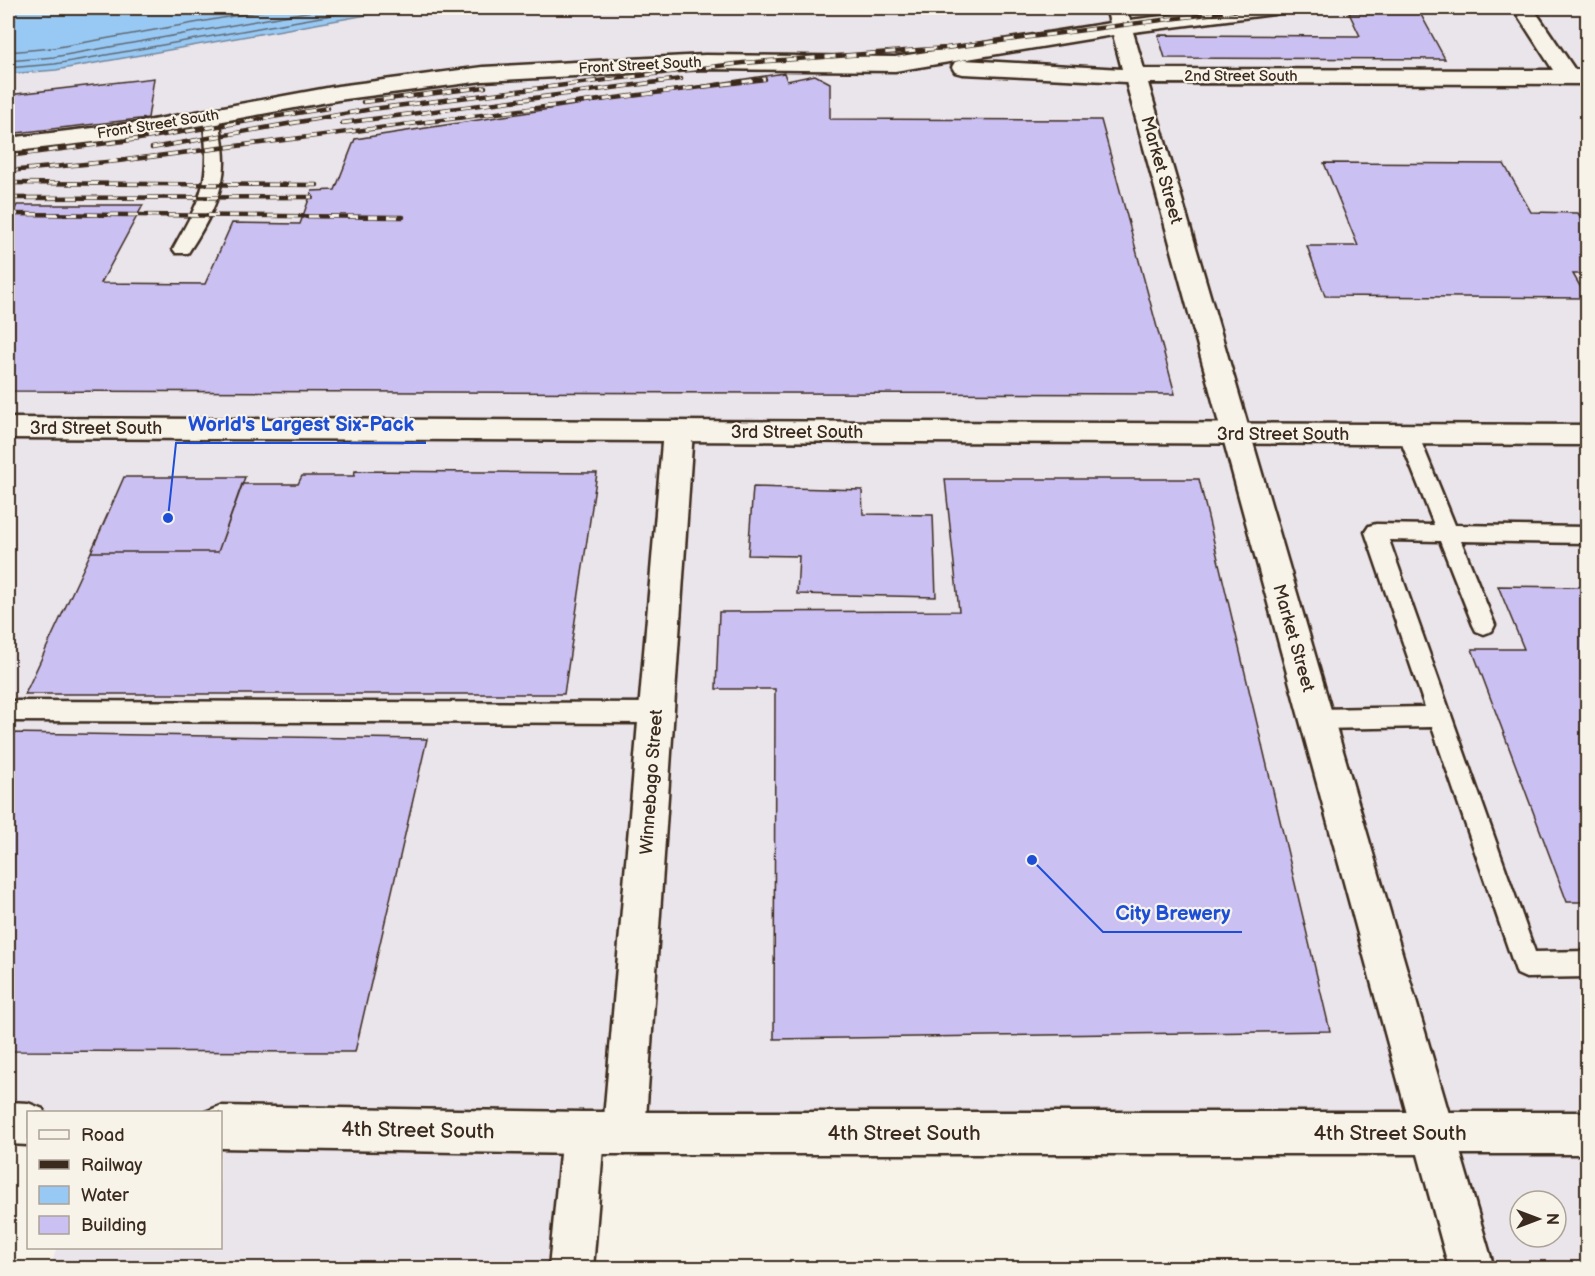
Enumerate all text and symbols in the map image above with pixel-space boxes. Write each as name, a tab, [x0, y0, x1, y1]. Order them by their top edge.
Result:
street label: Front Street South	[578, 53, 702, 78]
street label: 2nd Street South	[1184, 67, 1298, 86]
street label: Front Street South	[96, 105, 220, 144]
street label: Market Street	[1136, 114, 1187, 227]
callout: World's Largest Six-Pack	[176, 405, 426, 443]
text: World's Largest Six-Pack	[188, 413, 414, 437]
street label: 3rd Street South	[30, 418, 162, 439]
street label: 3rd Street South	[731, 422, 863, 443]
street label: 3rd Street South	[1217, 424, 1349, 445]
street label: Market Street	[1268, 582, 1319, 695]
street label: Winnebago Street	[636, 708, 667, 855]
callout: City Brewery	[1103, 894, 1242, 932]
text: City Brewery	[1116, 902, 1231, 926]
legend	[27, 1111, 222, 1249]
street label: 4th Street South	[341, 1117, 495, 1144]
street label: 4th Street South	[827, 1121, 981, 1146]
street label: 4th Street South	[1313, 1121, 1467, 1146]
text: Road	[81, 1125, 125, 1146]
text: Railway	[81, 1155, 143, 1176]
text: Water	[81, 1185, 129, 1206]
north arrow	[1508, 1189, 1568, 1249]
text: N	[1542, 1213, 1561, 1225]
text: Building	[81, 1215, 147, 1236]

